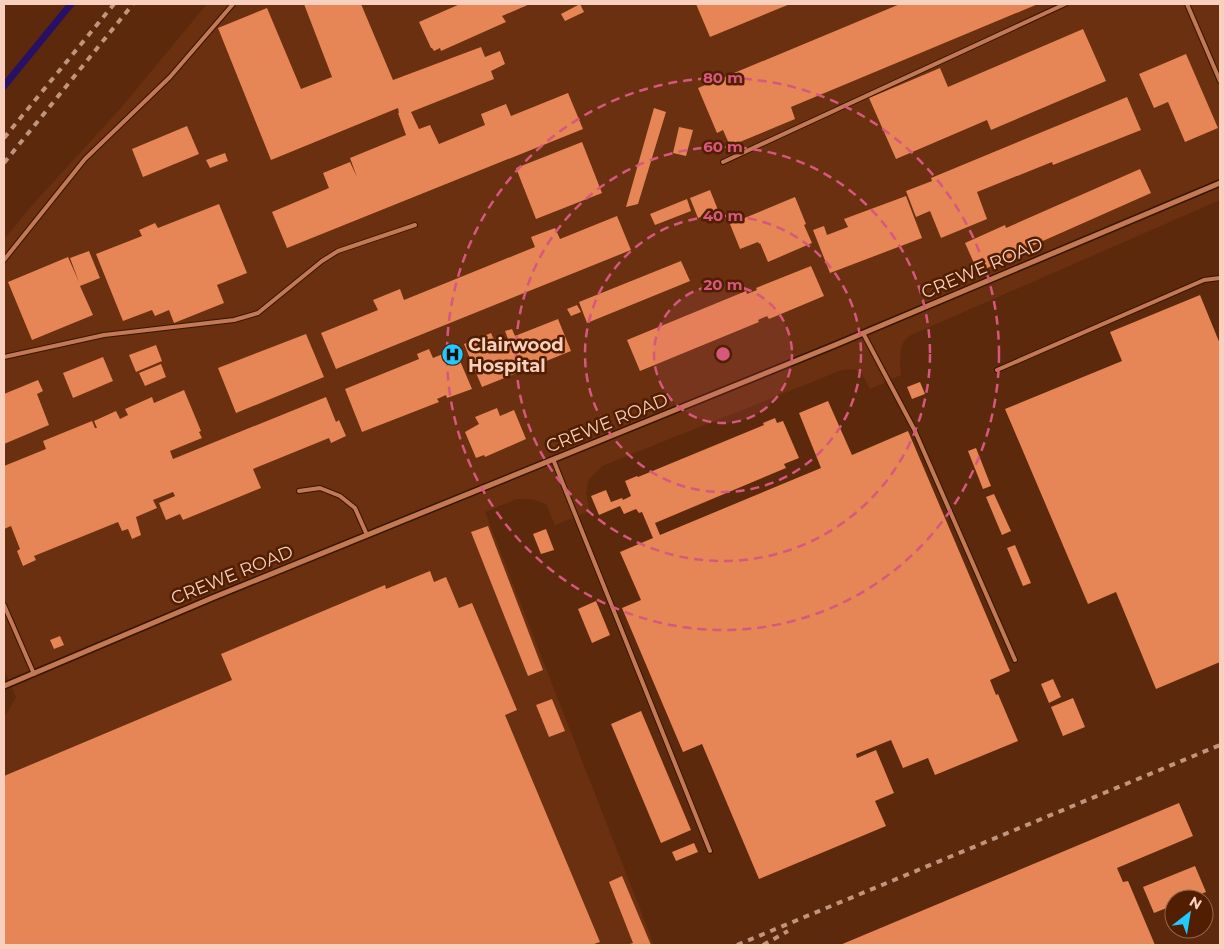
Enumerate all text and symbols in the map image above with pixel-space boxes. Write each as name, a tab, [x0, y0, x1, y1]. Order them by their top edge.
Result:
text: 80 m	[703, 68, 743, 87]
text: 60 m	[703, 137, 743, 156]
text: 40 m	[703, 206, 743, 225]
street label: CREWE ROAD	[918, 233, 1046, 303]
text: 20 m	[703, 275, 743, 294]
place label: Clairwood Hospital	[468, 334, 564, 377]
hospital icon: Clairwood Hospital	[440, 343, 464, 367]
centre of rings	[714, 345, 732, 363]
street label: CREWE ROAD	[543, 388, 671, 458]
street label: CREWE ROAD	[168, 540, 296, 610]
north arrow	[1164, 889, 1214, 939]
text: N	[1186, 892, 1205, 913]

